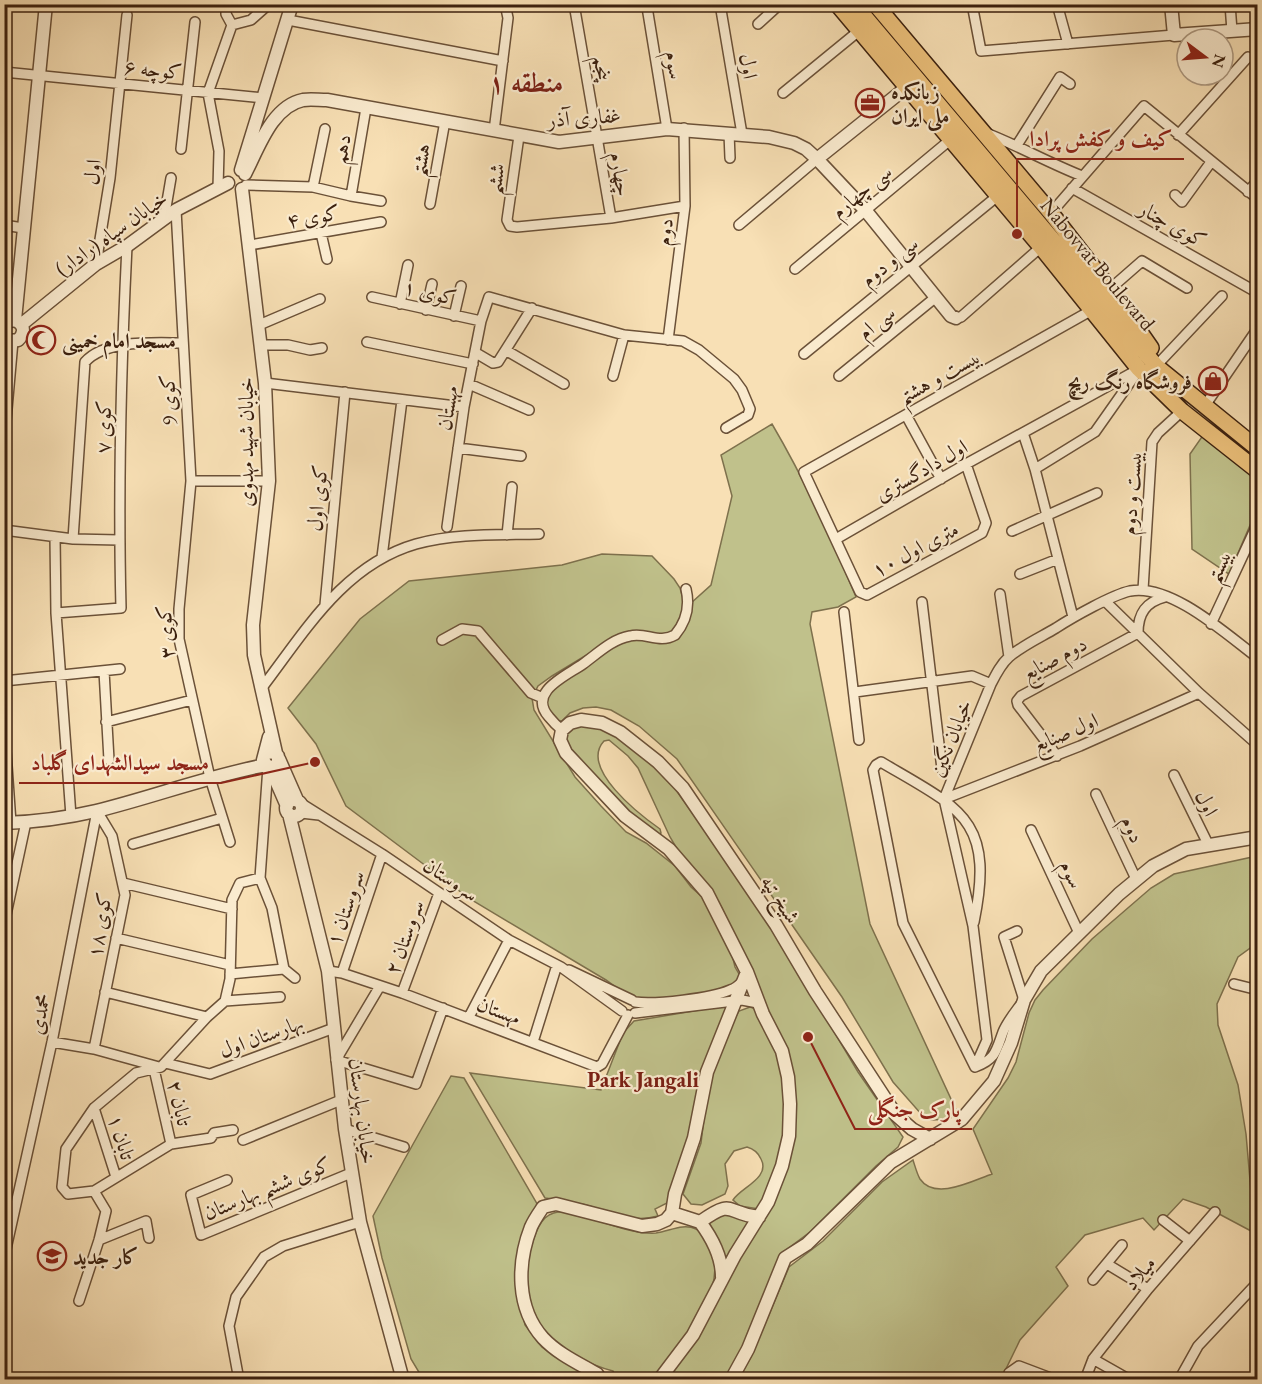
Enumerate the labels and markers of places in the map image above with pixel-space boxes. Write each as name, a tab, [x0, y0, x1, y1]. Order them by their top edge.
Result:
place label: زبانکده ملی ایران	[891, 78, 949, 132]
office icon: زبانکده ملی ایران	[854, 87, 886, 119]
callout: کیف و کفش پرادا	[1017, 119, 1184, 159]
mosque icon: مسجد امام خمینی	[25, 324, 57, 356]
place label: مسجد امام خمینی	[62, 327, 176, 360]
shop icon: فروشگاه رنگ ریچ	[1197, 365, 1229, 397]
place label: فروشگاه رنگ ریچ	[1067, 368, 1192, 400]
callout: مسجد سیدالشهدای گلباد	[19, 743, 221, 783]
callout: پارک جنگلی	[855, 1089, 972, 1129]
school or university icon: کار جدید	[36, 1240, 68, 1272]
place label: کار جدید	[73, 1243, 139, 1270]

